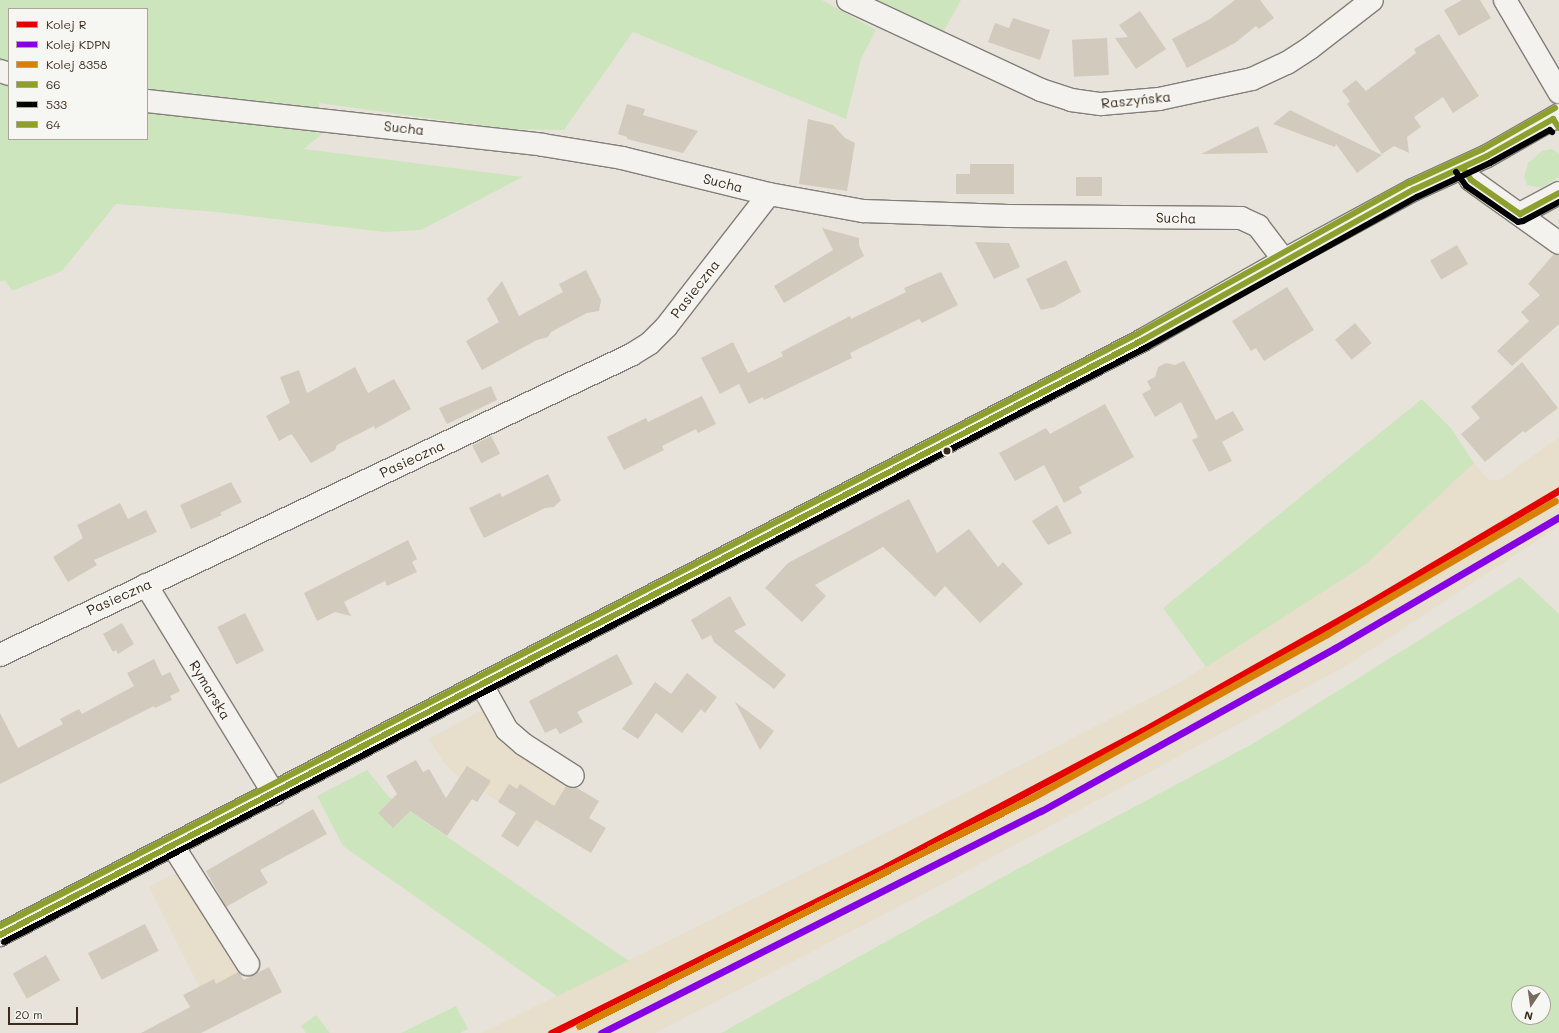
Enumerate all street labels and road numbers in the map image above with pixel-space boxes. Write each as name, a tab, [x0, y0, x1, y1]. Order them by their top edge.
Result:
street label: Raszyńska	[1100, 88, 1172, 112]
street label: Sucha	[383, 118, 425, 138]
street label: Sucha	[701, 170, 745, 196]
street label: Sucha	[1156, 209, 1196, 227]
street label: Pasieczna	[667, 256, 723, 322]
street label: Pasieczna	[377, 437, 447, 481]
street label: Pasieczna	[84, 575, 154, 619]
street label: Rymarska	[186, 657, 234, 723]

